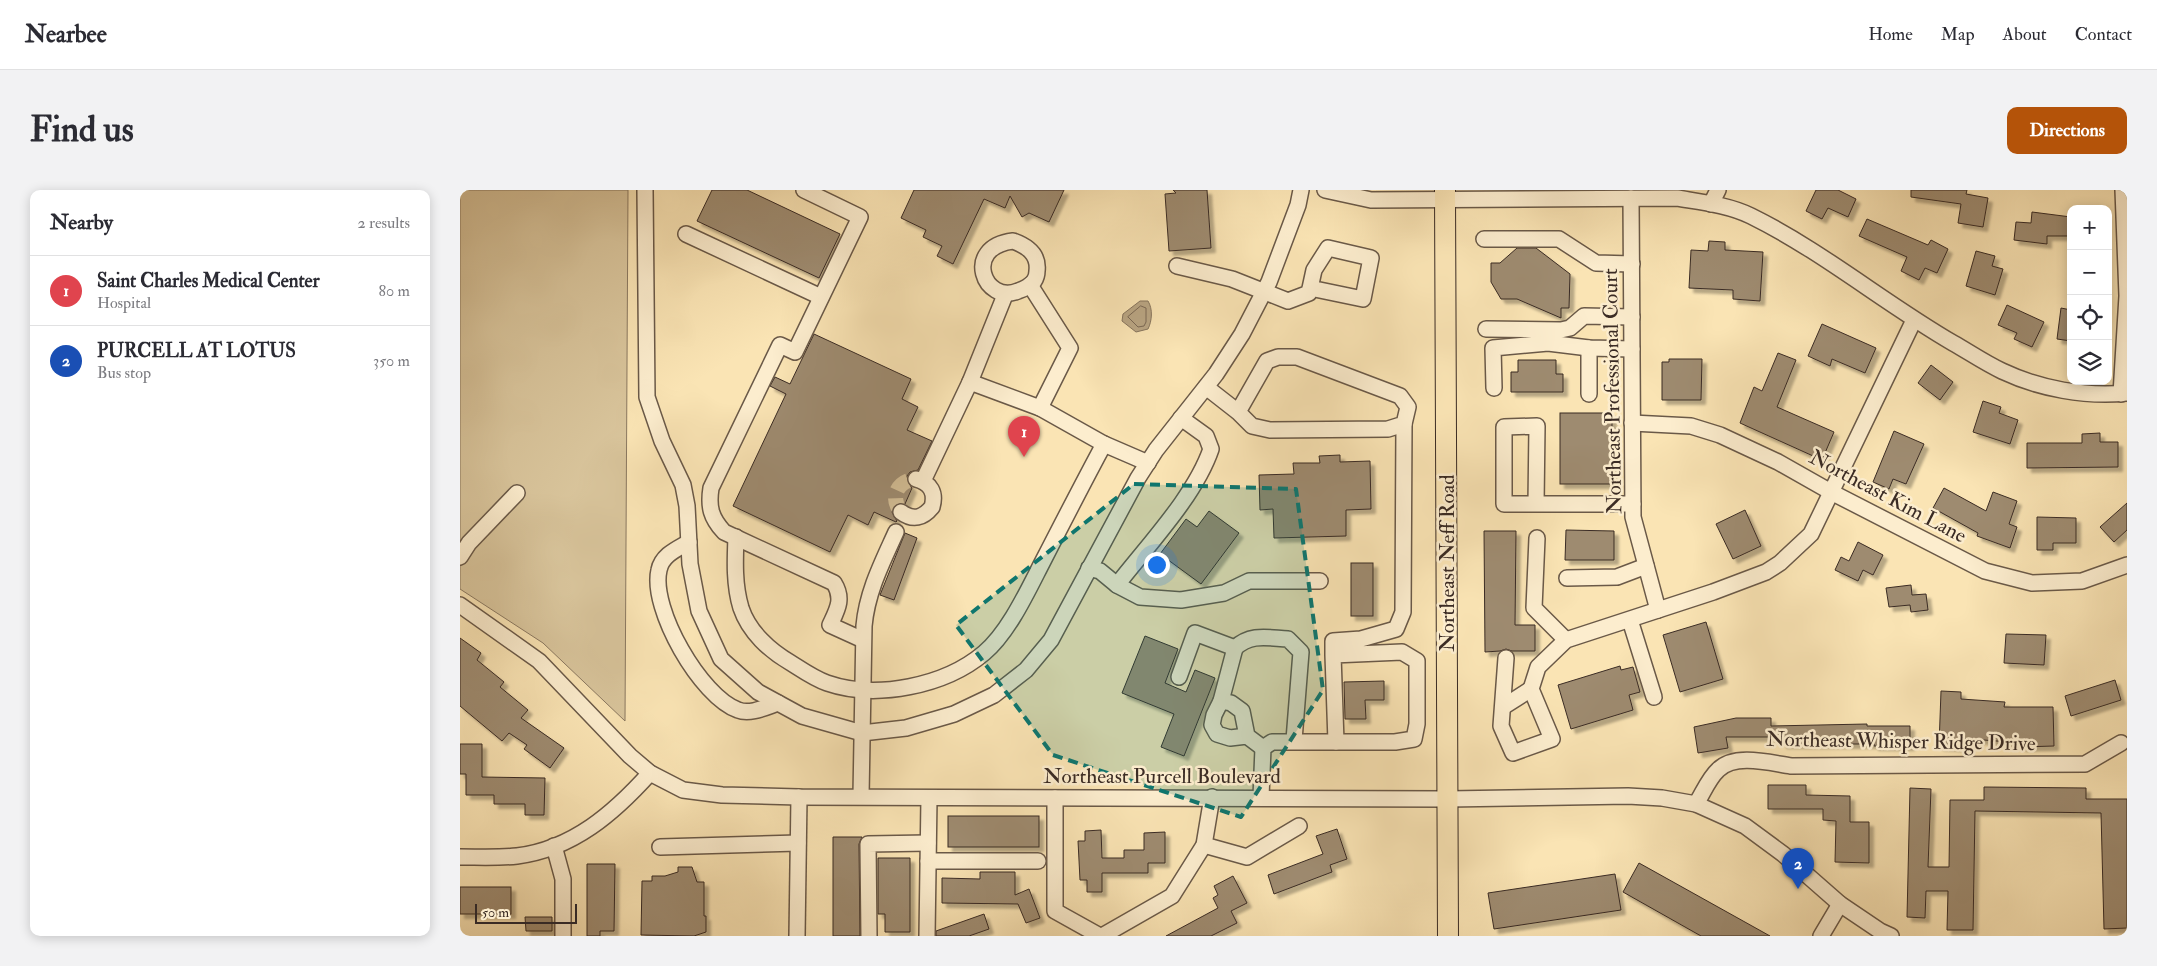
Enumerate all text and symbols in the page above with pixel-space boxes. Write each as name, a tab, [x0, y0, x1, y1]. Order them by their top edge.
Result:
text: Nearbee	[25, 19, 107, 50]
text: Home	[1868, 23, 1913, 46]
text: Map	[1941, 23, 1975, 46]
text: About	[2003, 23, 2047, 46]
text: Contact	[2075, 23, 2132, 46]
button: Directions	[2007, 107, 2127, 154]
text: Find us	[30, 108, 134, 152]
map controls	[2067, 205, 2112, 385]
button: +	[2067, 205, 2112, 250]
text: Nearby	[50, 209, 113, 236]
text: 2 results	[357, 213, 410, 233]
button: −	[2067, 250, 2112, 295]
street label: Northeast Professional Court	[1597, 268, 1628, 514]
text: Saint Charles Medical Center	[97, 269, 320, 293]
text: 1	[63, 281, 69, 301]
text: 80 m	[379, 281, 410, 301]
text: Hospital	[97, 293, 151, 313]
button: locate	[2067, 295, 2112, 340]
text: PURCELL AT LOTUS	[97, 339, 296, 363]
button: layers	[2067, 340, 2112, 385]
text: 2	[62, 351, 70, 371]
text: 350 m	[373, 351, 410, 371]
text: Bus stop	[97, 363, 151, 383]
pin: 1	[1008, 416, 1040, 457]
street label: Northeast Kim Lane	[1804, 444, 1971, 549]
street label: Northeast Neff Road	[1434, 474, 1461, 652]
your location	[1144, 552, 1170, 578]
street label: Northeast Whisper Ridge Drive	[1766, 726, 2036, 757]
street label: Northeast Purcell Boulevard	[1043, 763, 1281, 790]
pin: 2	[1782, 848, 1814, 889]
scale bar	[475, 901, 578, 924]
text: 50 m	[482, 904, 509, 921]

